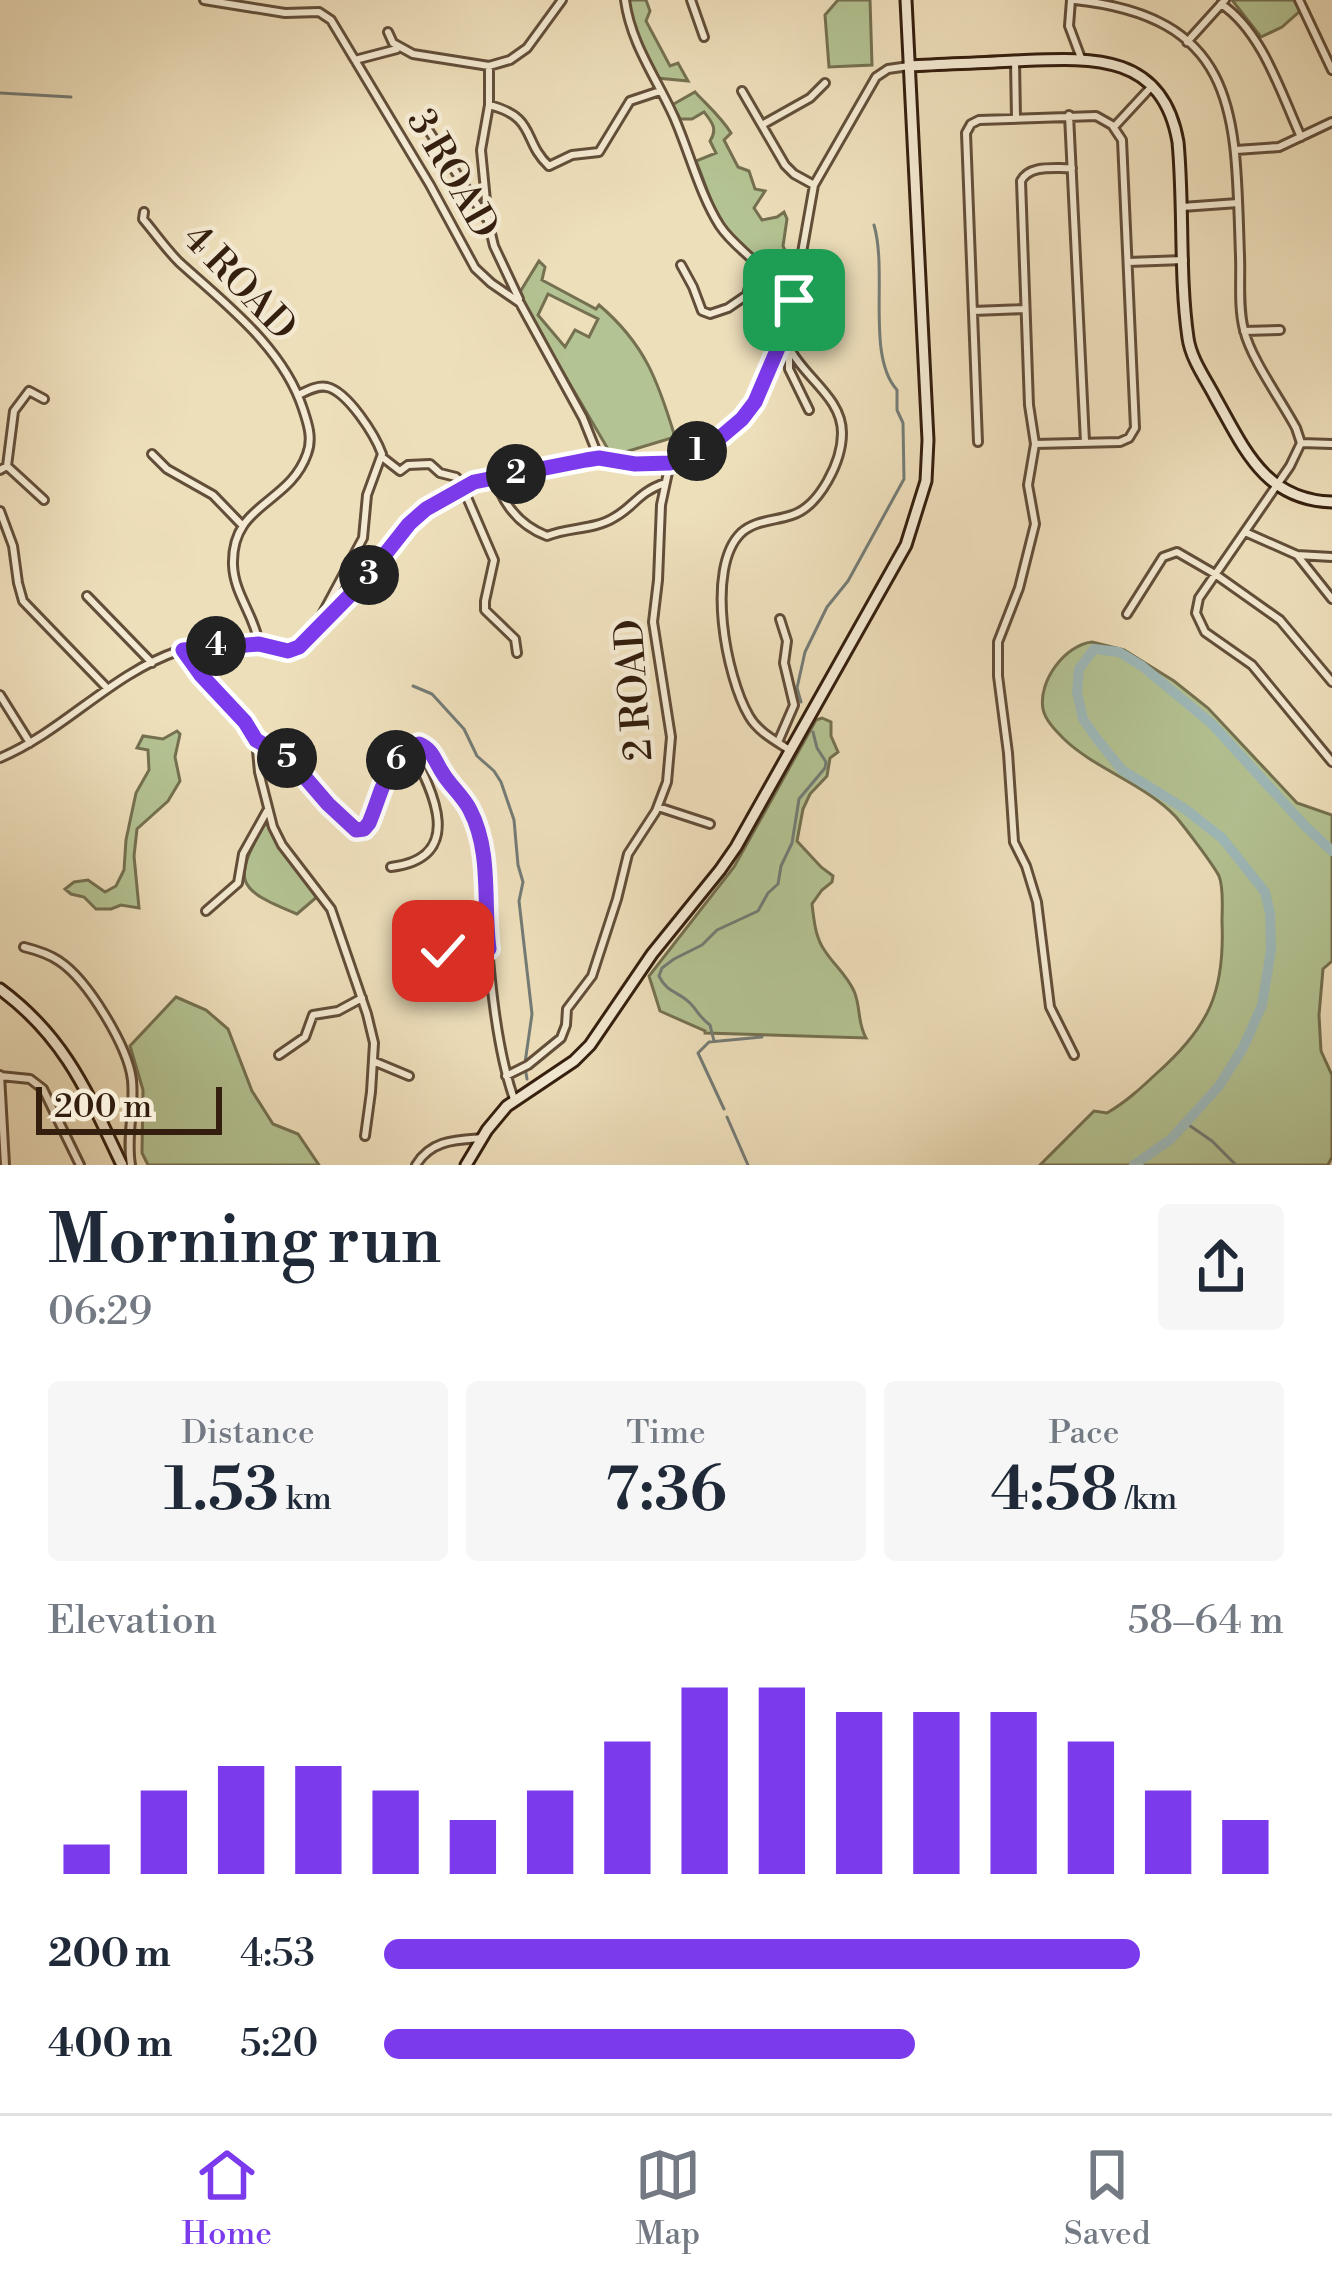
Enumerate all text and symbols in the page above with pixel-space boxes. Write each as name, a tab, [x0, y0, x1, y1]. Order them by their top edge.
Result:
street label: 3 ROAD	[395, 100, 509, 248]
street label: 4 ROAD	[172, 214, 306, 352]
pin	[743, 249, 845, 351]
icon: arrive	[761, 267, 827, 333]
pin: 1	[667, 421, 727, 481]
text: 1	[689, 430, 705, 471]
pin: 2	[486, 444, 546, 504]
text: 2	[506, 453, 526, 494]
pin: 3	[339, 545, 399, 605]
text: 3	[359, 554, 379, 595]
pin: 4	[186, 616, 246, 676]
street label: 2 ROAD	[606, 617, 664, 763]
text: 4	[205, 625, 227, 666]
pin: 5	[257, 728, 317, 788]
pin: 6	[366, 730, 426, 790]
text: 5	[277, 737, 297, 778]
text: 6	[386, 739, 406, 780]
pin	[392, 900, 494, 1002]
icon: check	[410, 918, 476, 984]
scale bar	[36, 1081, 222, 1134]
text: 200 m	[54, 1087, 152, 1128]
text: Morning run	[48, 1201, 441, 1284]
button: share	[1158, 1204, 1284, 1330]
text: 06:29	[48, 1288, 152, 1337]
text: Distance	[181, 1413, 315, 1454]
text: Time	[626, 1413, 706, 1454]
text: Pace	[1049, 1413, 1119, 1454]
text: 1.53	[164, 1454, 279, 1529]
text: 7:36	[605, 1454, 727, 1529]
text: 4:58	[991, 1454, 1118, 1529]
text: km	[279, 1479, 332, 1520]
text: /km	[1118, 1479, 1177, 1520]
text: Elevation	[48, 1597, 217, 1646]
text: 58–64 m	[1128, 1597, 1284, 1646]
text: 200 m	[48, 1930, 171, 1979]
text: 4:53	[240, 1930, 315, 1979]
text: 400 m	[48, 2020, 173, 2069]
text: 5:20	[240, 2020, 318, 2069]
tab: Home	[181, 2142, 272, 2255]
tab: Map	[635, 2142, 701, 2255]
tab: Saved	[1064, 2142, 1151, 2255]

